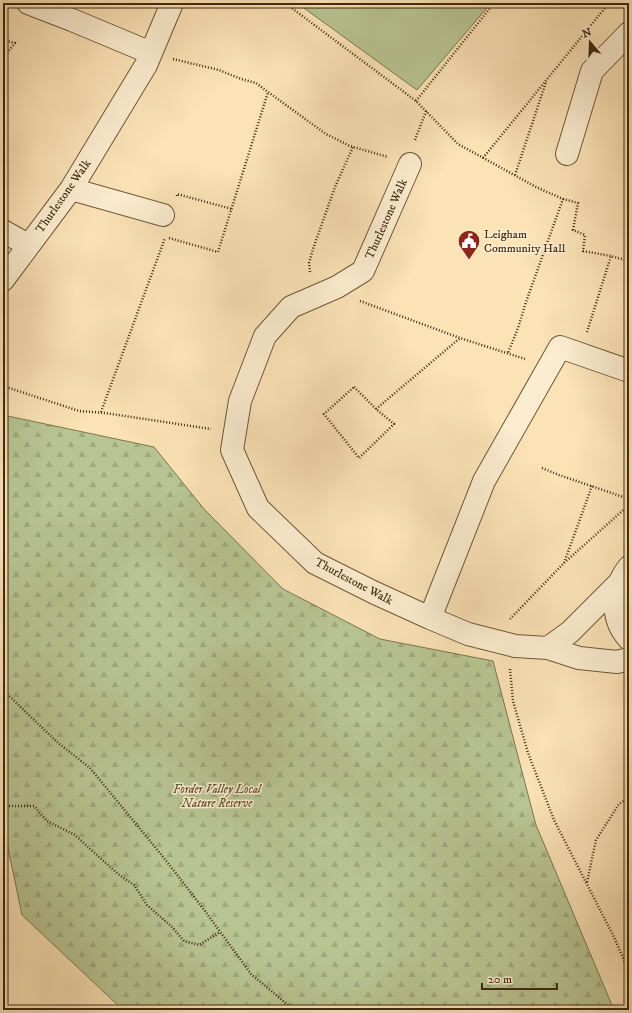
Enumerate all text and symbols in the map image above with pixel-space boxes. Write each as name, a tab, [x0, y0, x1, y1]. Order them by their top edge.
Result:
north arrow	[570, 22, 610, 62]
text: N	[581, 25, 594, 42]
street label: Thurlestone Walk	[32, 157, 94, 236]
street label: Thurlestone Walk	[362, 177, 411, 262]
place label: Leigham Community Hall	[484, 227, 566, 256]
public building icon: Leigham Community Hall	[456, 228, 482, 261]
street label: Thurlestone Walk	[312, 555, 395, 608]
park label: Forder Valley Local Nature Reserve	[173, 782, 263, 811]
scale bar	[482, 965, 557, 991]
text: 20 m	[488, 972, 512, 987]

